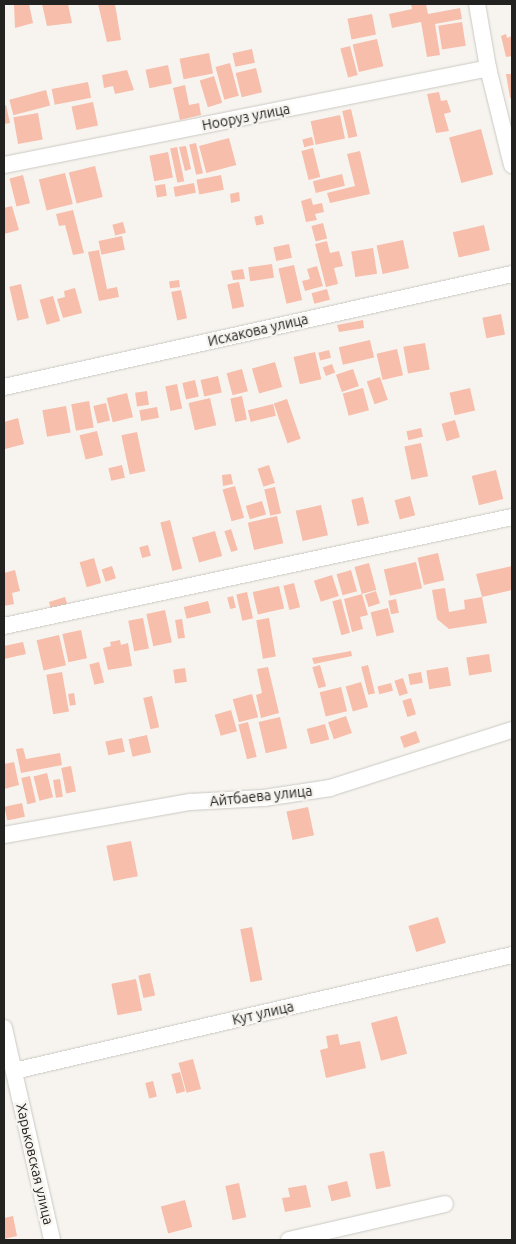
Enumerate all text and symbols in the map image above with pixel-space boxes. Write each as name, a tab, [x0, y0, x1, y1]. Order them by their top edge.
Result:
street label: Нооруз улица	[201, 100, 291, 134]
street label: Исхакова улица	[206, 310, 310, 350]
street label: Айтбаева улица	[209, 782, 313, 810]
street label: Кут улица	[231, 998, 295, 1028]
street label: Харьковская улица	[13, 1102, 57, 1226]

